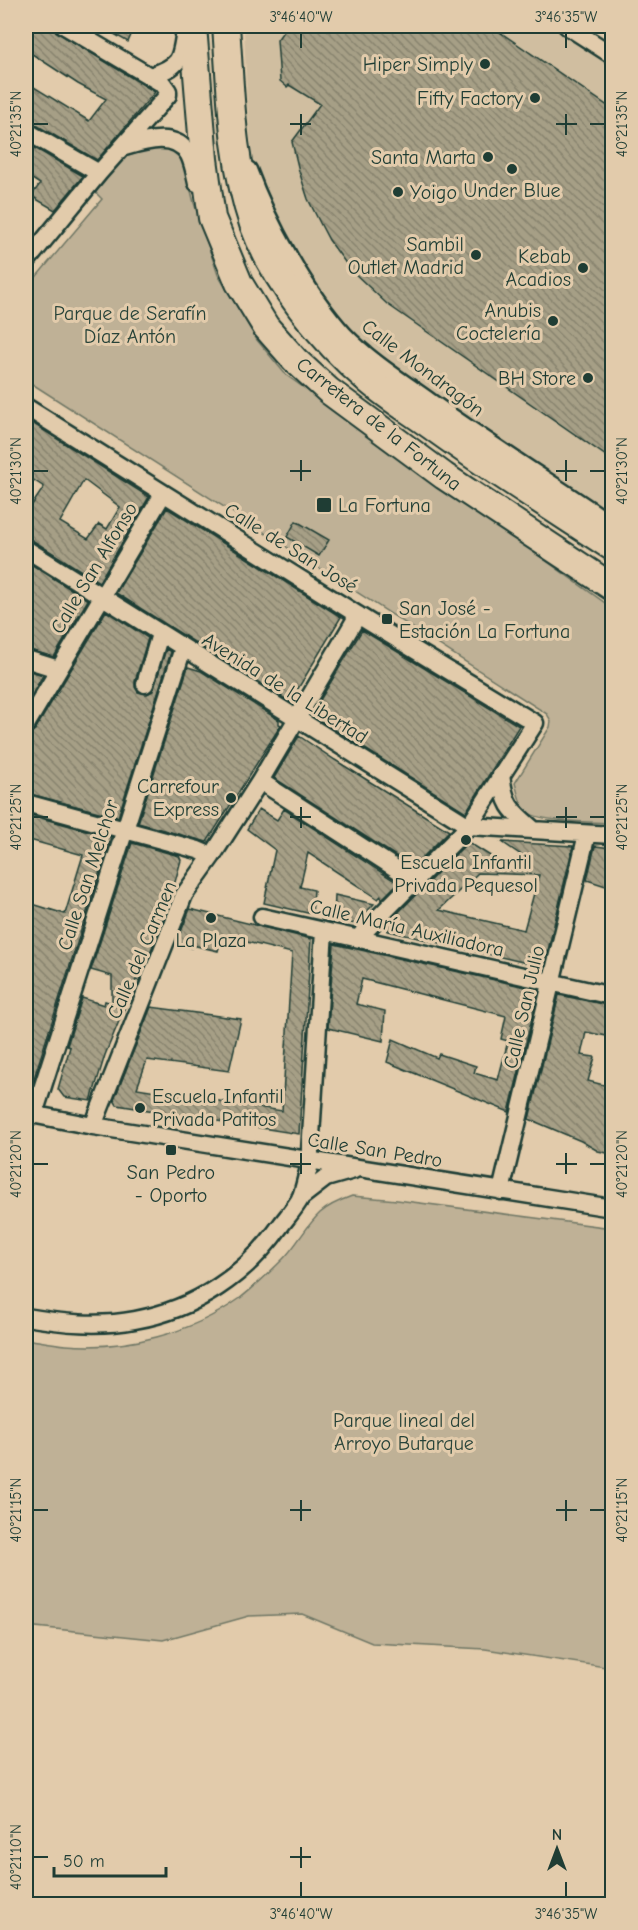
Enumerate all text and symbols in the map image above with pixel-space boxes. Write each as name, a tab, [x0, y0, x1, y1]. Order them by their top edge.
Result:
text: 3°46'40"W	[269, 8, 333, 26]
text: 3°46'35"W	[535, 8, 597, 26]
place label: Hiper Simply	[363, 53, 473, 76]
marker: Hiper Simply	[478, 57, 492, 71]
place label: Fifty Factory	[417, 87, 523, 110]
text: 40°21'35"N	[7, 91, 25, 157]
marker: Fifty Factory	[528, 91, 542, 105]
text: 40°21'35"N	[613, 91, 631, 157]
place label: Santa Marta	[371, 146, 476, 169]
marker: Santa Marta	[481, 150, 495, 164]
marker: Under Blue	[505, 162, 519, 176]
place label: Under Blue	[463, 179, 561, 202]
place label: Yoigo	[410, 181, 457, 204]
marker: Yoigo	[391, 185, 405, 199]
place label: Sambil Outlet Madrid	[348, 233, 464, 279]
place label: Kebab Acadios	[506, 245, 571, 291]
marker: Sambil Outlet Madrid	[469, 248, 483, 262]
marker: Kebab Acadios	[576, 261, 590, 275]
place label: Anubis Coctelería	[456, 299, 541, 345]
park label: Parque de Serafín Díaz Antón	[54, 302, 206, 348]
marker: Anubis Coctelería	[546, 314, 560, 328]
street label: Calle Mondragón	[357, 315, 489, 421]
street label: Carretera de la Fortuna	[292, 353, 466, 495]
place label: BH Store	[498, 367, 576, 390]
marker: BH Store	[581, 371, 595, 385]
text: 40°21'30"N	[7, 437, 25, 505]
text: 40°21'30"N	[613, 437, 631, 505]
place label: La Fortuna	[338, 494, 431, 517]
marker: La Fortuna	[315, 496, 333, 514]
street label: Calle San Alfonso	[46, 498, 142, 638]
street label: Calle de San José	[220, 498, 362, 598]
place label: San José - Estación La Fortuna	[399, 597, 570, 643]
marker: San José - Estación La Fortuna	[380, 612, 394, 626]
street label: Avenida de la Libertad	[198, 628, 372, 748]
place label: Carrefour Express	[137, 775, 219, 821]
text: 40°21'25"N	[7, 784, 25, 850]
text: 40°21'25"N	[613, 784, 631, 850]
marker: Carrefour Express	[224, 791, 238, 805]
street label: Calle San Melchor	[53, 797, 123, 953]
marker: Escuela Infantil Privada Pequesol	[459, 833, 473, 847]
place label: Escuela Infantil Privada Pequesol	[394, 851, 538, 897]
street label: Calle del Carmen	[103, 877, 181, 1023]
street label: Calle María Auxiliadora	[308, 894, 506, 962]
marker: La Plaza	[204, 911, 218, 925]
place label: La Plaza	[175, 929, 247, 952]
street label: Calle San Julio	[499, 943, 549, 1071]
place label: Escuela Infantil Privada Patitos	[152, 1085, 284, 1131]
marker: Escuela Infantil Privada Patitos	[133, 1101, 147, 1115]
street label: Calle San Pedro	[306, 1128, 444, 1172]
text: 40°21'20"N	[7, 1130, 25, 1198]
text: 40°21'20"N	[613, 1130, 631, 1198]
marker: San Pedro - Oporto	[164, 1143, 178, 1157]
place label: San Pedro - Oporto	[127, 1161, 215, 1207]
park label: Parque lineal del Arroyo Butarque	[333, 1409, 475, 1455]
text: 40°21'15"N	[7, 1478, 25, 1542]
text: 40°21'15"N	[613, 1478, 631, 1542]
north arrow	[527, 1819, 587, 1879]
text: 40°21'10"N	[7, 1824, 25, 1890]
text: N	[552, 1826, 562, 1844]
scale bar	[54, 1840, 166, 1878]
text: 50 m	[63, 1851, 105, 1872]
text: 3°46'40"W	[269, 1905, 333, 1923]
text: 3°46'35"W	[535, 1905, 597, 1923]

